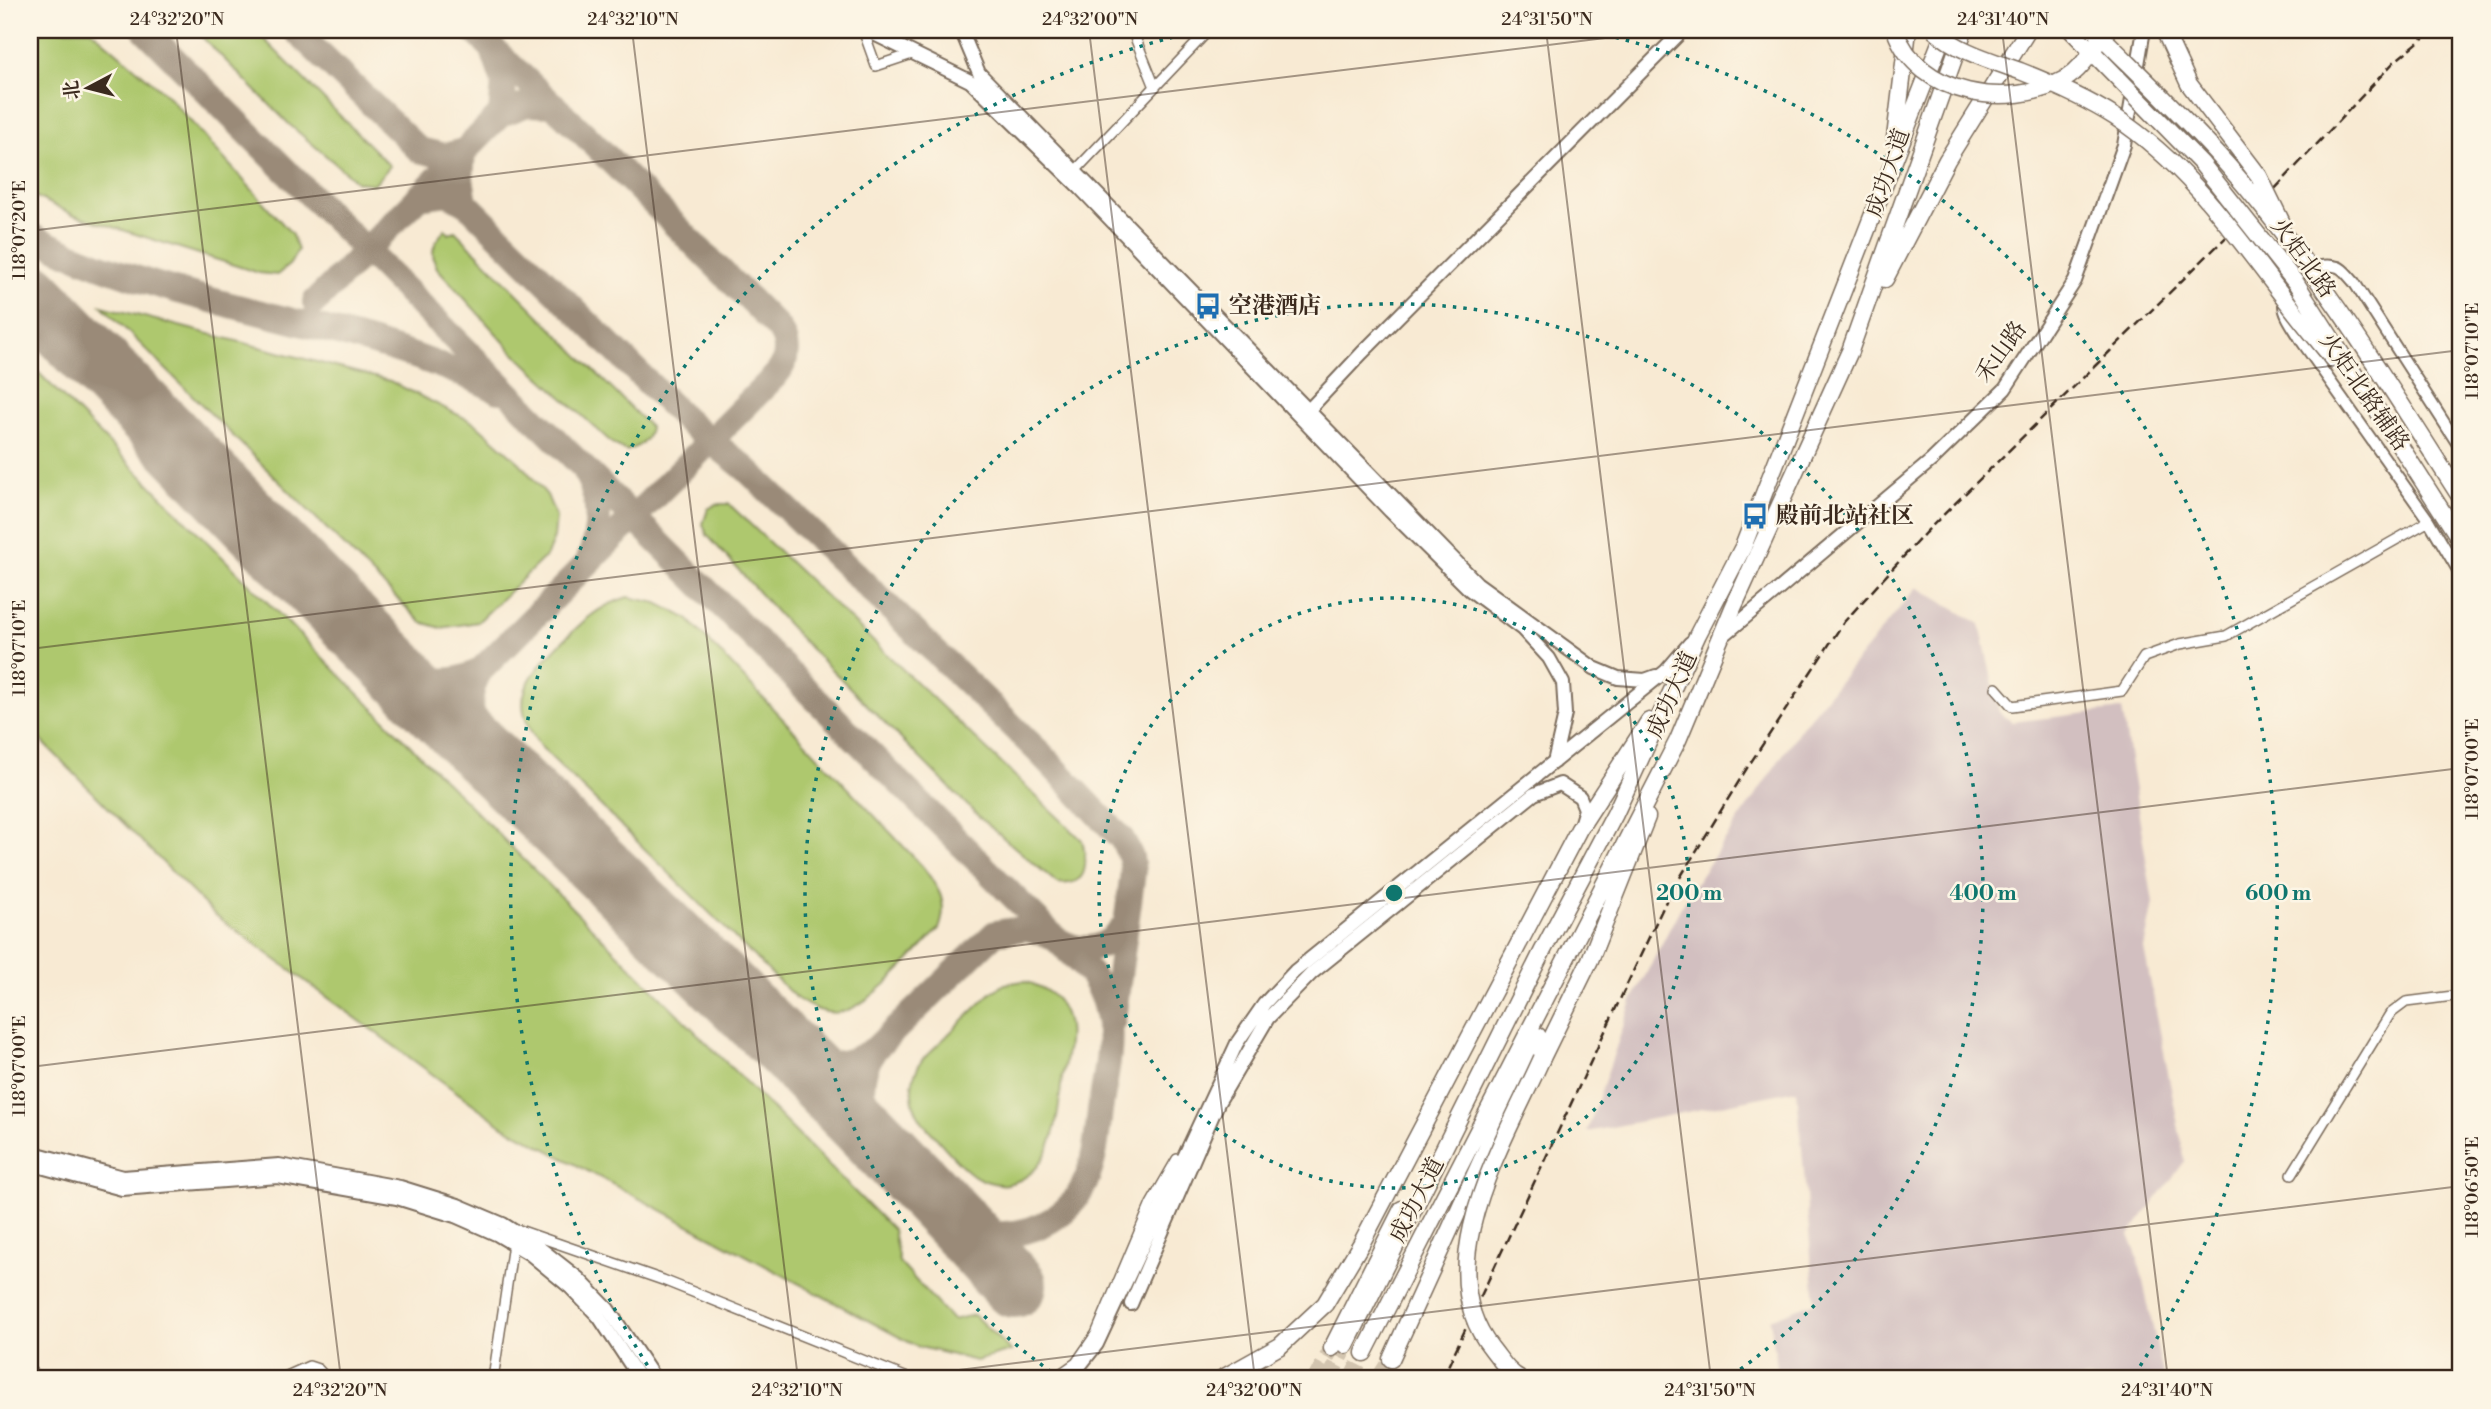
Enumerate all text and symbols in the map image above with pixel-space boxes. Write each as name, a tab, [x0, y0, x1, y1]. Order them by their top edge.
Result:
text: 24°32'20"N	[130, 8, 225, 31]
text: 24°32'10"N	[587, 8, 679, 31]
text: 24°32'00"N	[1042, 8, 1139, 31]
text: 24°31'50"N	[1501, 8, 1593, 31]
text: 24°31'40"N	[1957, 8, 2050, 31]
north arrow	[52, 52, 122, 122]
text: 北	[59, 79, 85, 101]
street label: 成功大道	[1860, 125, 1916, 221]
text: 118°07'20"E	[8, 180, 31, 280]
street label: 火炬北路	[2265, 213, 2341, 303]
bus stop icon: 空港酒店	[1193, 291, 1223, 321]
place label: 空港酒店	[1229, 292, 1321, 320]
text: 118°07'10"E	[2461, 303, 2484, 399]
street label: 禾山路	[1969, 316, 2033, 388]
street label: 火炬北路辅路	[2313, 327, 2415, 457]
bus stop icon: 殿前北站社区	[1740, 501, 1770, 531]
place label: 殿前北站社区	[1776, 502, 1914, 530]
text: 118°07'10"E	[8, 600, 31, 696]
street label: 成功大道	[1641, 647, 1703, 743]
text: 118°07'00"E	[2461, 718, 2484, 820]
centre of rings	[1382, 881, 1406, 905]
text: 200 m	[1656, 881, 1722, 907]
text: 400 m	[1949, 881, 2017, 907]
text: 600 m	[2245, 881, 2311, 907]
text: 118°07'00"E	[8, 1015, 31, 1117]
text: 118°06'50"E	[2461, 1136, 2484, 1238]
street label: 成功大道	[1384, 1153, 1450, 1247]
text: 24°32'20"N	[293, 1379, 388, 1402]
text: 24°32'10"N	[751, 1379, 843, 1402]
text: 24°32'00"N	[1206, 1379, 1303, 1402]
text: 24°31'50"N	[1664, 1379, 1756, 1402]
text: 24°31'40"N	[2121, 1379, 2214, 1402]

